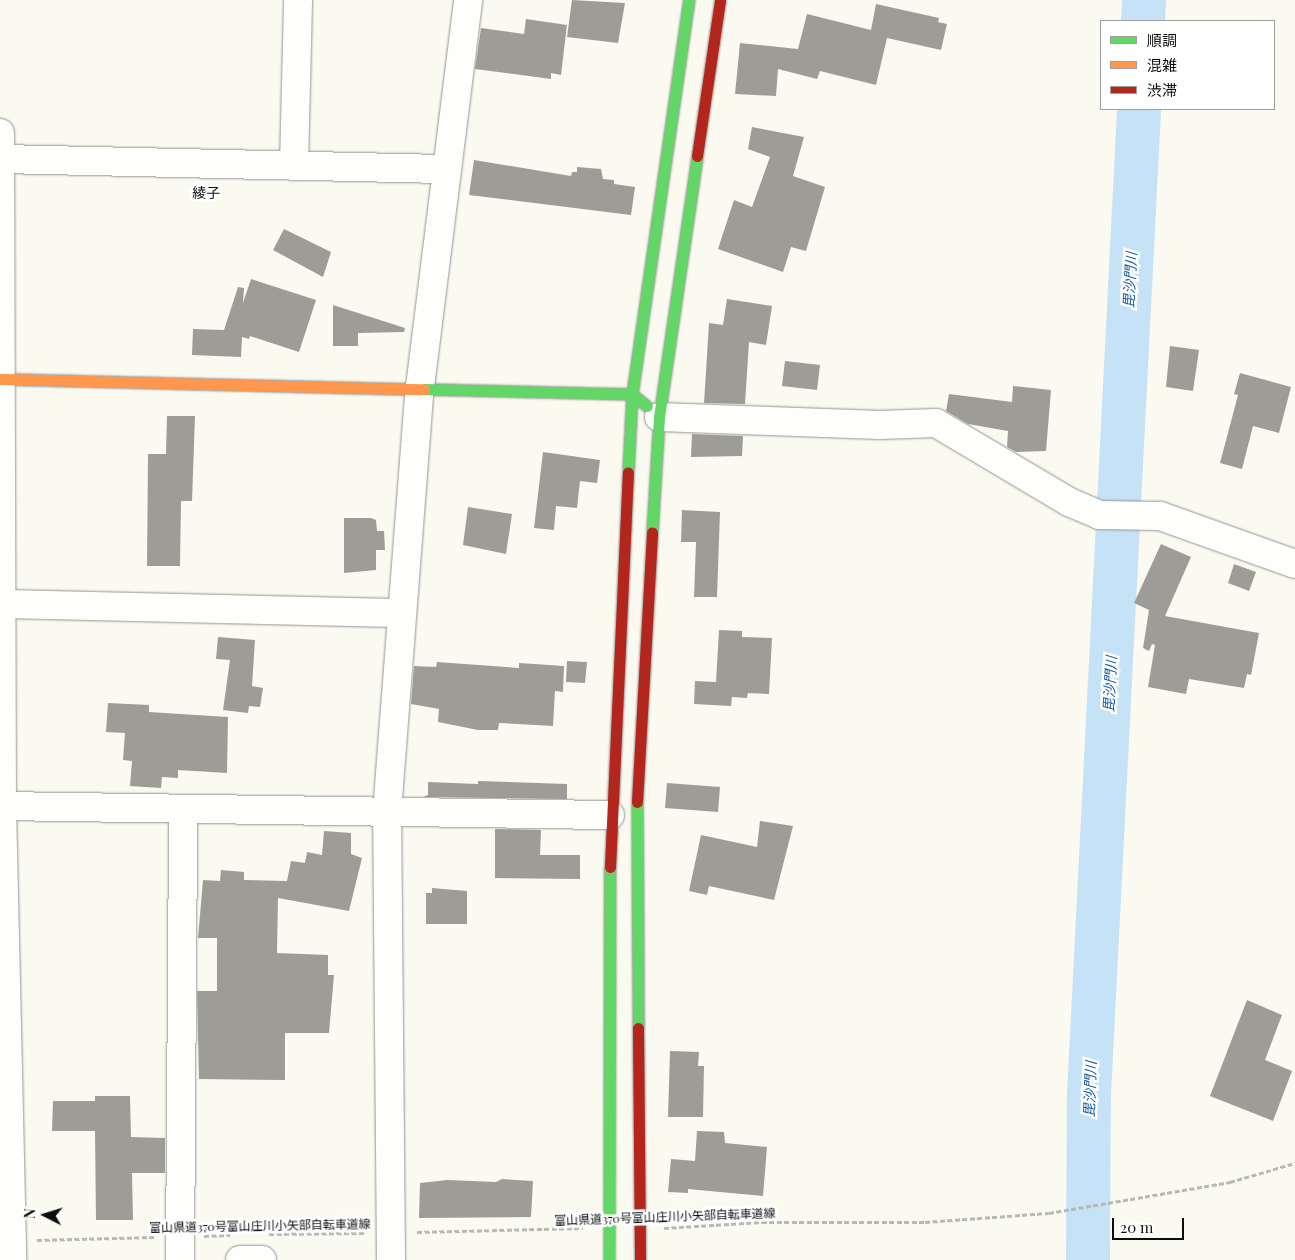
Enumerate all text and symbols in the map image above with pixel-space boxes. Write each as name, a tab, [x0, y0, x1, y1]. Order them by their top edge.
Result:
legend	[1100, 20, 1275, 110]
text: 順調	[1147, 30, 1177, 50]
text: 混雑	[1147, 55, 1177, 75]
text: 渋滞	[1147, 80, 1177, 100]
district label: 綾子	[192, 185, 220, 201]
water label: 毘沙門川	[1120, 252, 1140, 308]
water label: 毘沙門川	[1100, 656, 1120, 712]
water label: 毘沙門川	[1081, 1061, 1099, 1117]
north arrow	[20, 1190, 70, 1240]
street label: 富山県道370号富山庄川小矢部自転車道線	[554, 1206, 776, 1228]
text: N	[20, 1208, 39, 1220]
scale bar	[1115, 1208, 1188, 1240]
street label: 富山県道370号富山庄川小矢部自転車道線	[149, 1217, 371, 1235]
text: 20 m	[1120, 1217, 1153, 1237]

